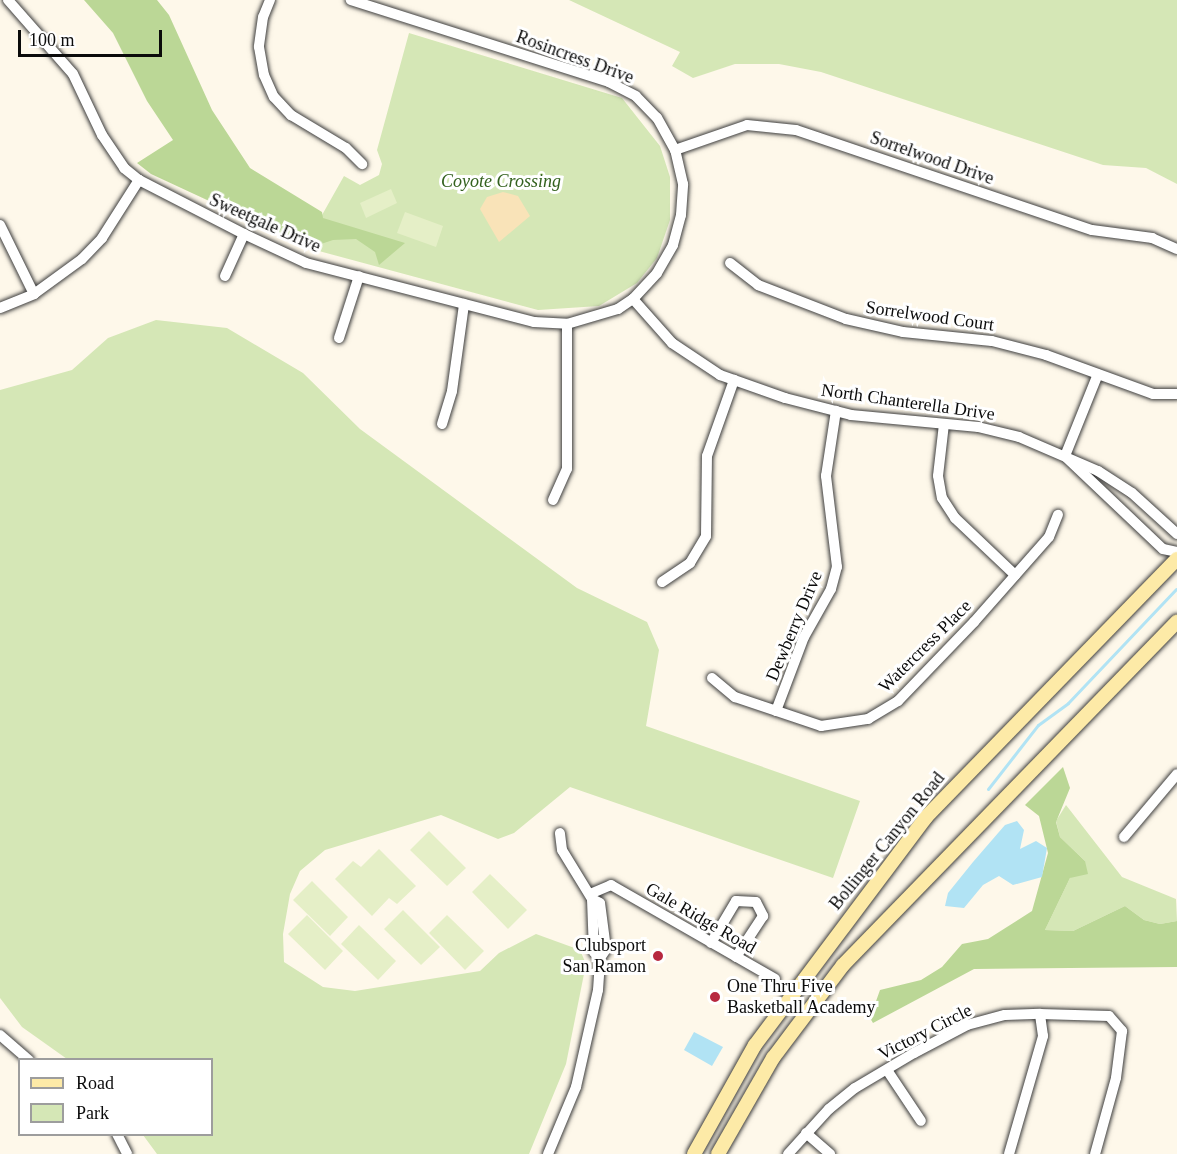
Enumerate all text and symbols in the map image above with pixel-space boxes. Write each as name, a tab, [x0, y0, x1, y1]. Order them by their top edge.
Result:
scale bar	[21, 18, 165, 56]
street label: Rosincress Drive	[513, 26, 637, 88]
text: 100 m	[29, 30, 75, 50]
street label: Sorrelwood Drive	[867, 127, 997, 189]
park label: Coyote Crossing	[441, 170, 561, 192]
street label: Sweetgale Drive	[206, 189, 324, 257]
street label: Sorrelwood Court	[864, 296, 996, 336]
street label: North Chanterella Drive	[820, 379, 996, 425]
street label: Dewberry Drive	[761, 568, 827, 684]
street label: Watercress Place	[874, 595, 976, 697]
street label: Bollinger Canyon Road	[825, 768, 949, 914]
street label: Gale Ridge Road	[642, 878, 760, 958]
place label: Clubsport San Ramon	[563, 935, 646, 978]
marker: Clubsport San Ramon	[651, 949, 665, 963]
place label: One Thru Five Basketball Academy	[727, 976, 876, 1018]
marker: One Thru Five Basketball Academy	[708, 990, 722, 1004]
street label: Victory Circle	[874, 999, 976, 1065]
legend	[18, 1058, 213, 1136]
text: Road	[76, 1073, 114, 1093]
text: Park	[76, 1103, 109, 1123]

